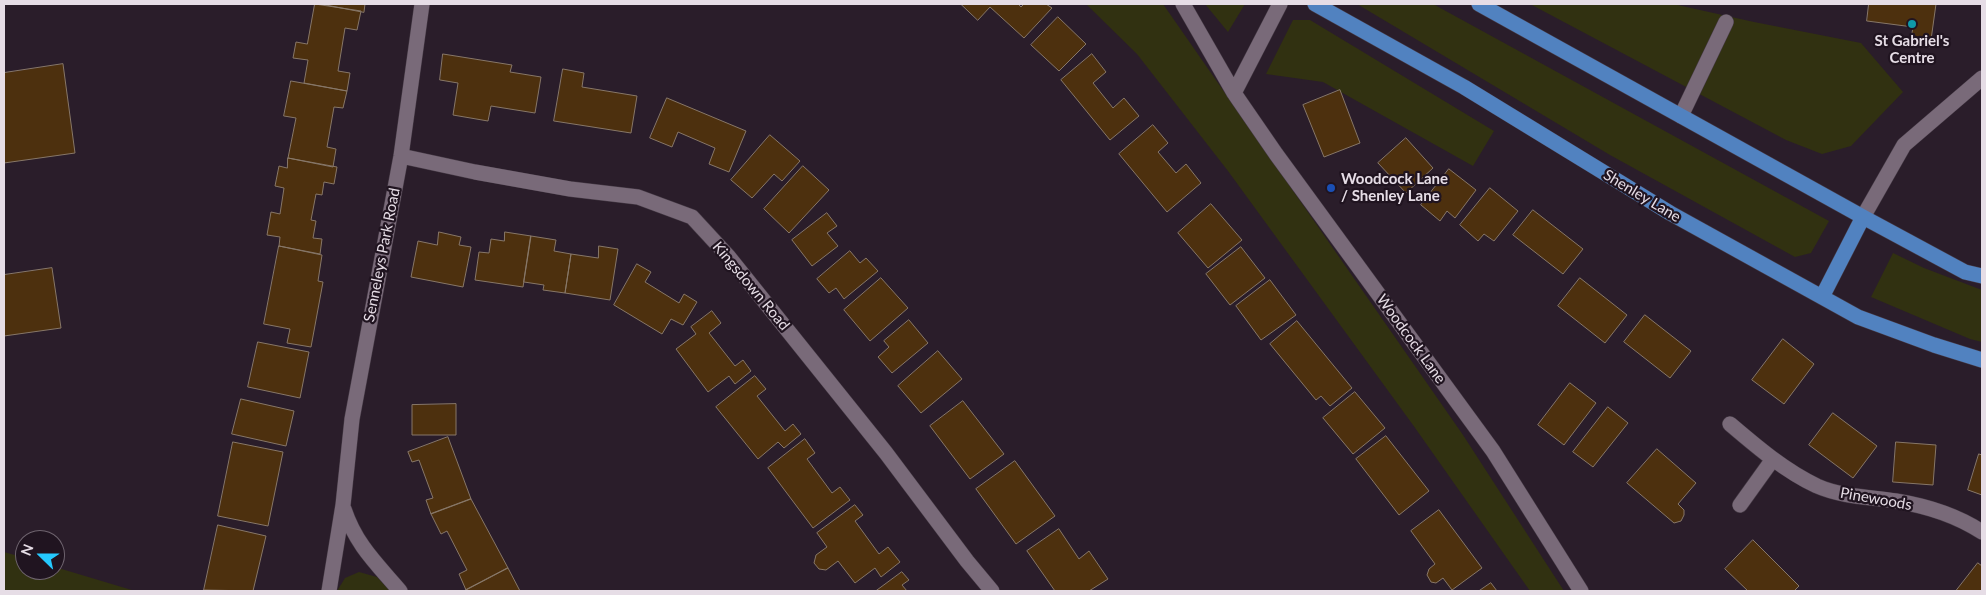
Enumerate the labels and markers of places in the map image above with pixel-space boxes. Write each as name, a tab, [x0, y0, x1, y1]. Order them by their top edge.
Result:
marker: St Gabriel's Centre	[1906, 18, 1918, 30]
place label: St Gabriel's Centre	[1875, 32, 1949, 67]
place label: Woodcock Lane / Shenley Lane	[1341, 170, 1448, 205]
marker: Woodcock Lane / Shenley Lane	[1325, 182, 1337, 194]

